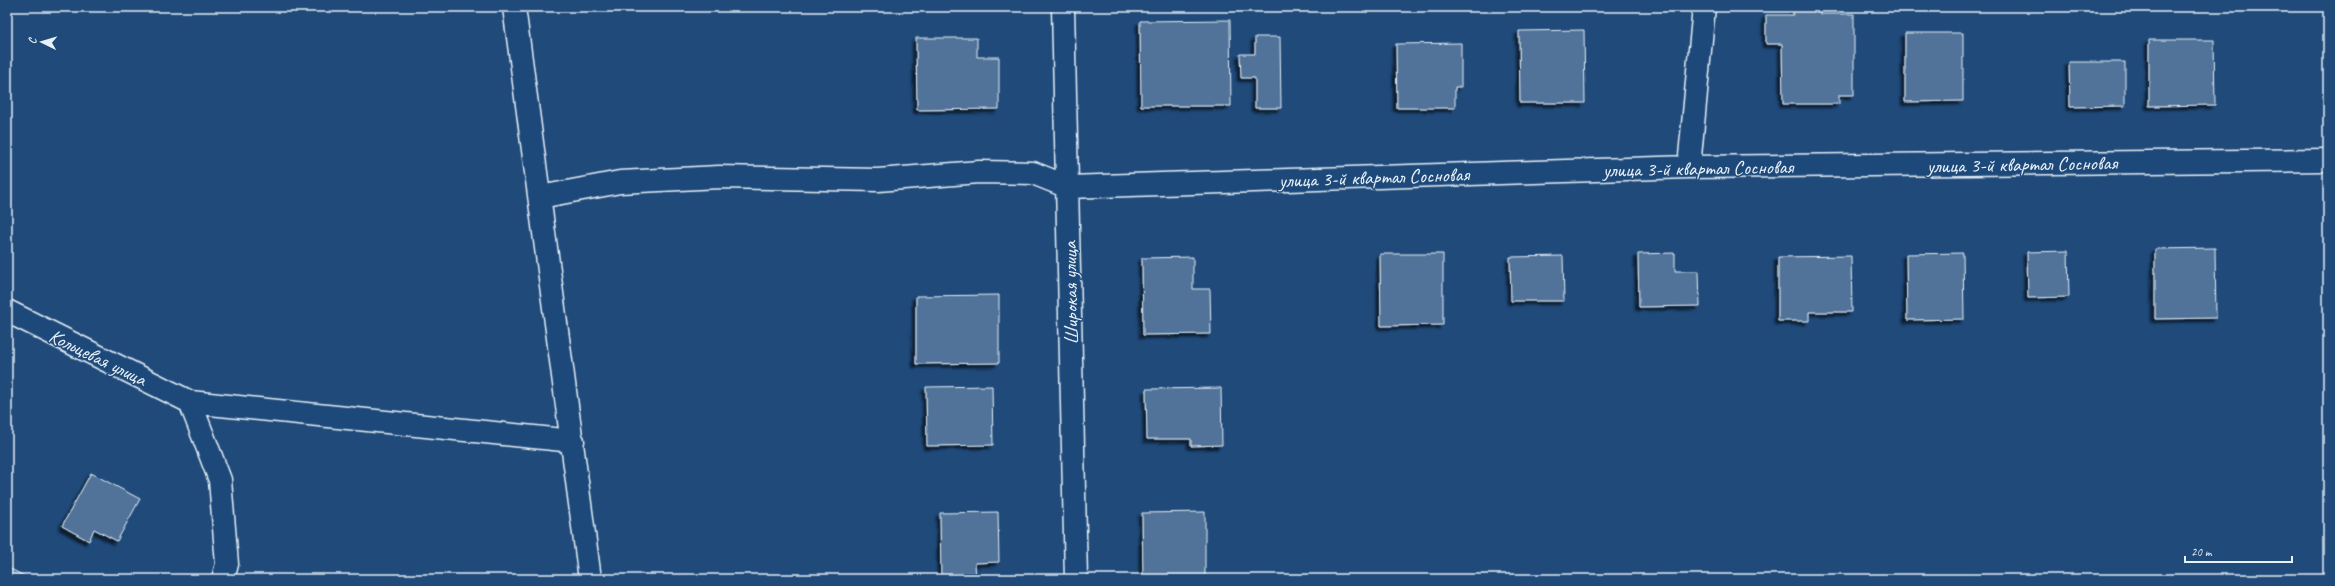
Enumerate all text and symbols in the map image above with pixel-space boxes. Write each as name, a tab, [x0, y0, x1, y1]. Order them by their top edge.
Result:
north arrow	[22, 22, 62, 62]
text: С	[25, 36, 39, 44]
street label: улица 3-й квартал Сосновая	[1926, 150, 2120, 179]
street label: улица 3-й квартал Сосновая	[1602, 154, 1796, 183]
street label: улица 3-й квартал Сосновая	[1277, 162, 1472, 193]
street label: Широкая улица	[1057, 240, 1084, 345]
street label: Кольцевая улица	[45, 323, 152, 392]
scale bar	[2185, 538, 2292, 564]
text: 20 m	[2191, 544, 2213, 560]

